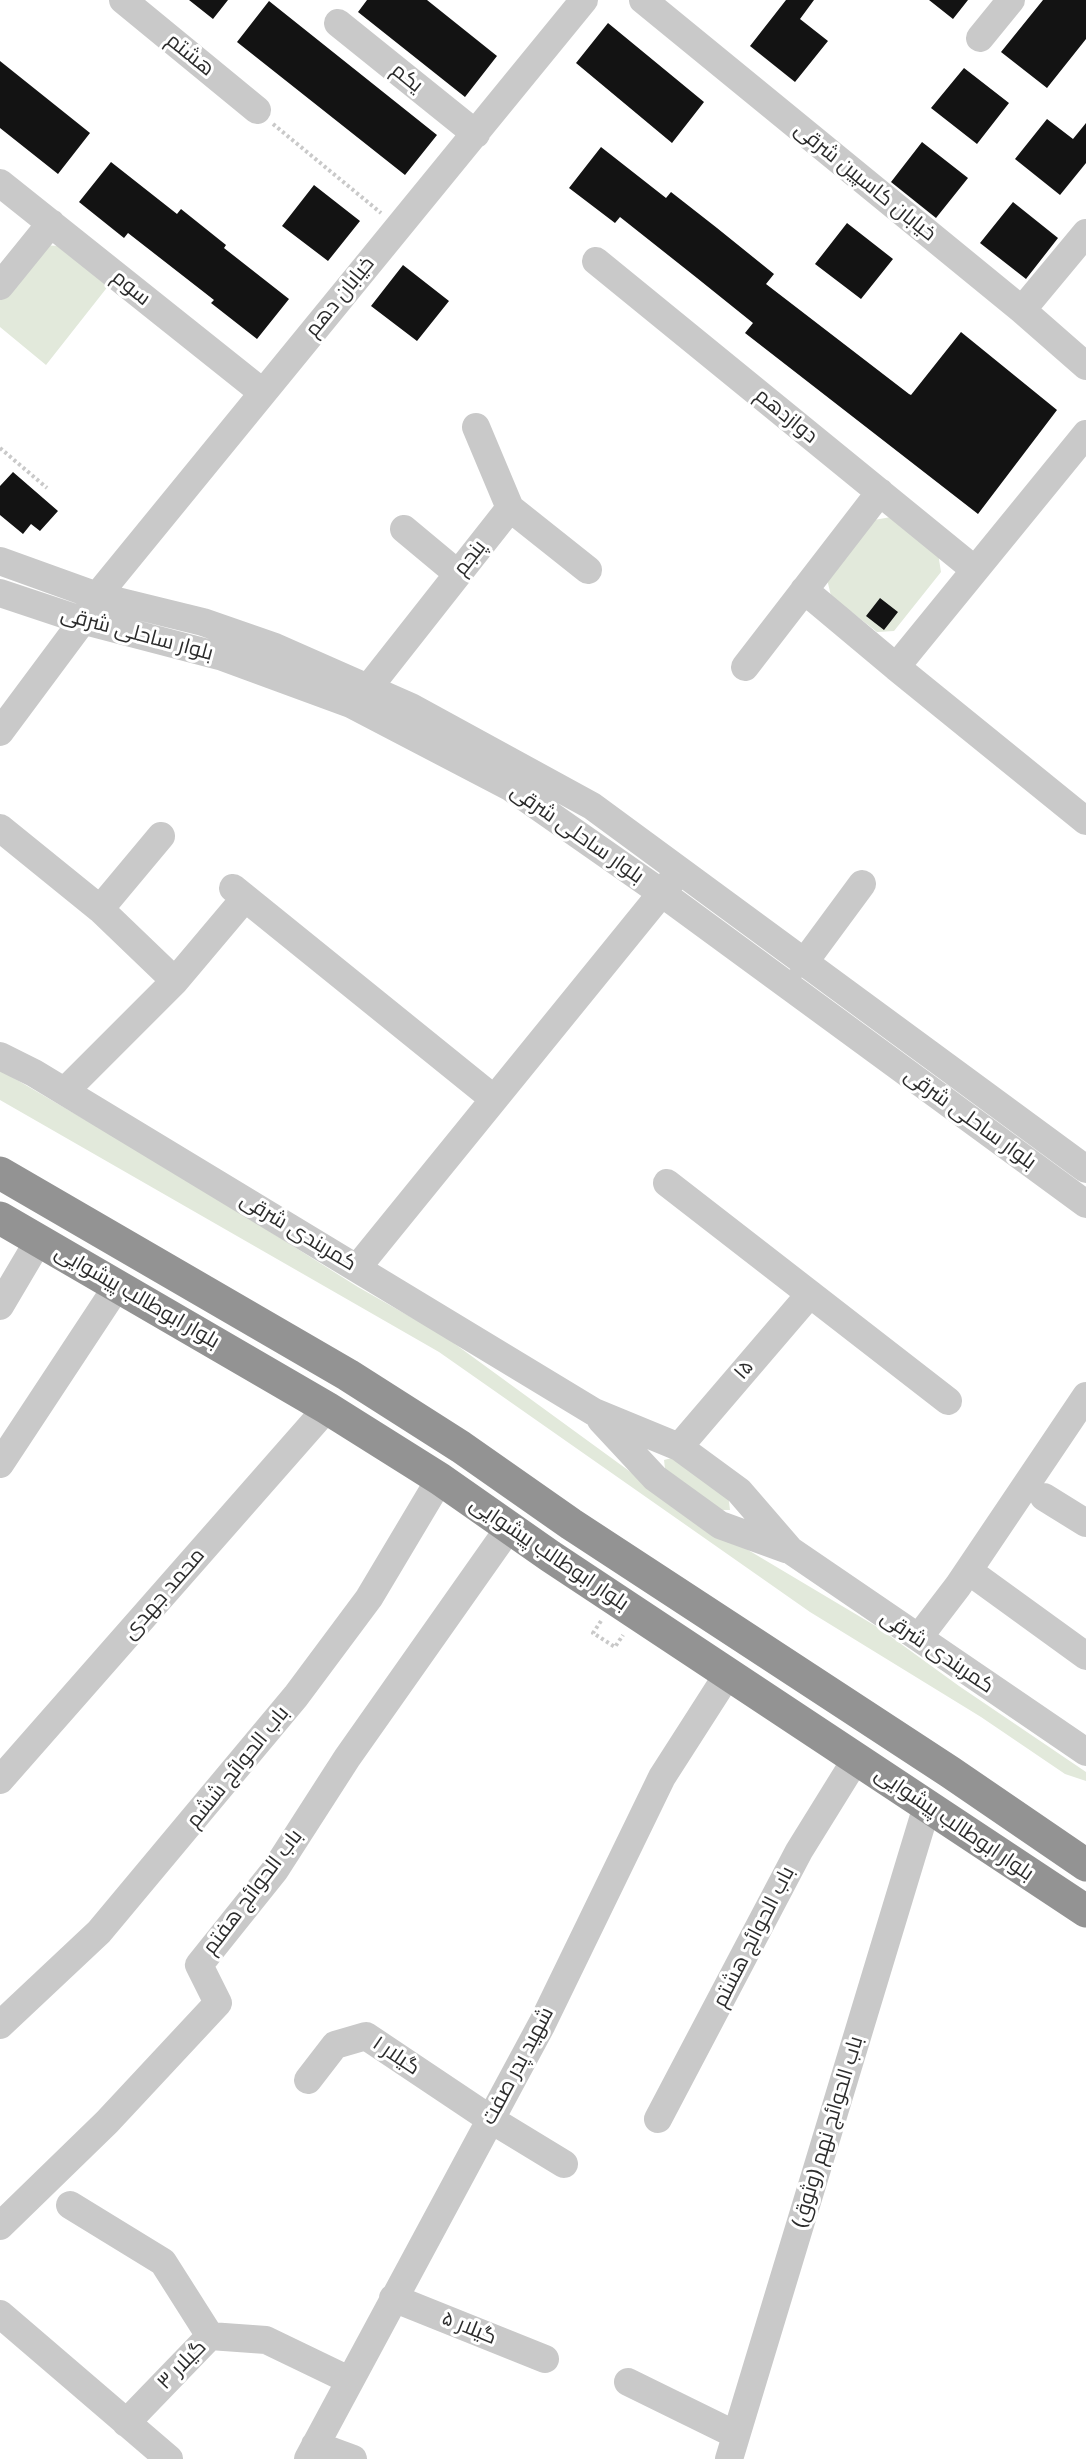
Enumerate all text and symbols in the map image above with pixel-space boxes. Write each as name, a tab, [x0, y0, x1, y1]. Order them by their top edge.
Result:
street label: هشتم	[161, 28, 219, 82]
street label: یکم	[386, 58, 428, 98]
street label: خیابان کاسپین شرقی	[789, 117, 941, 247]
street label: خیابان دهم	[300, 252, 380, 342]
street label: سوم	[106, 265, 156, 311]
street label: دوازدهم	[750, 383, 822, 449]
street label: پنجم	[448, 535, 492, 581]
street label: بلوار ساحلی شرقی	[58, 602, 216, 666]
street label: بلوار ساحلی شرقی	[505, 779, 649, 889]
street label: بلوار ساحلی شرقی	[899, 1063, 1041, 1175]
street label: کمربندی شرقی	[235, 1187, 361, 1277]
street label: بلوار ابوطالب پیشوایی	[50, 1240, 224, 1354]
street label: ۱۵	[729, 1355, 759, 1385]
street label: بلوار ابوطالب پیشوایی	[465, 1491, 633, 1617]
street label: محمد جهدی	[118, 1543, 210, 1645]
street label: کمربندی شرقی	[876, 1605, 998, 1699]
street label: باب الحوائج ششم	[181, 1701, 295, 1833]
street label: بلوار ابوطالب پیشوایی	[870, 1761, 1038, 1887]
street label: باب الحوائج هفتم	[198, 1824, 308, 1960]
street label: باب الحوائج هشتم	[708, 1862, 800, 2012]
street label: شهید پدر صفت	[476, 2003, 560, 2129]
street label: گیلار ۱	[367, 2031, 425, 2081]
street label: باب الحوائج نهم (وثوق)	[787, 2033, 869, 2231]
street label: گیلار ۵	[438, 2306, 500, 2350]
street label: گیلار ۳	[152, 2335, 212, 2395]

